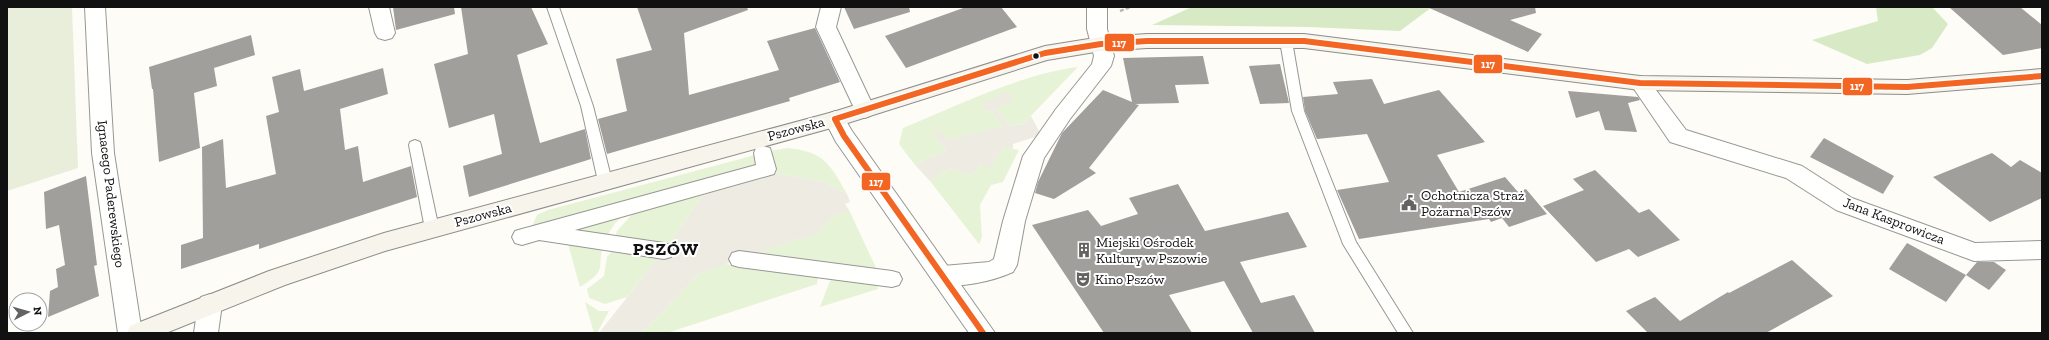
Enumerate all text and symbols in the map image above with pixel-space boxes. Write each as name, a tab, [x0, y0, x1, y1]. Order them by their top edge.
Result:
line badge: 117	[1104, 33, 1135, 52]
text: 117	[1112, 37, 1127, 50]
unlabelled marker	[1031, 51, 1041, 61]
line badge: 117	[1473, 54, 1503, 74]
text: 117	[1481, 58, 1496, 71]
line badge: 117	[1842, 77, 1873, 96]
text: 117	[1850, 80, 1865, 93]
street label: Pszowska	[766, 113, 827, 145]
street label: Ignacego Paderewskiego	[94, 119, 128, 269]
line badge: 117	[861, 172, 891, 191]
text: 117	[869, 176, 884, 189]
place label: Ochotnicza Straż Pożarna Pszów	[1421, 187, 1525, 220]
public building icon: Ochotnicza Straż Pożarna Pszów	[1400, 194, 1418, 212]
street label: Jana Kasprowicza	[1841, 194, 1947, 248]
street label: Pszowska	[453, 199, 514, 231]
place label: Miejski Ośrodek Kultury w Pszowie	[1096, 234, 1208, 267]
district label: PSZÓW	[633, 238, 699, 260]
building icon: Miejski Ośrodek Kultury w Pszowie	[1075, 241, 1093, 259]
theatre icon: Kino Pszów	[1074, 270, 1092, 288]
place label: Kino Pszów	[1095, 271, 1165, 288]
north arrow	[8, 292, 48, 332]
text: N	[31, 306, 44, 316]

